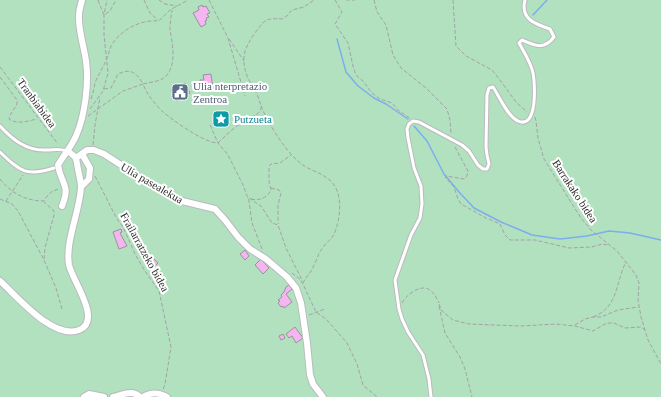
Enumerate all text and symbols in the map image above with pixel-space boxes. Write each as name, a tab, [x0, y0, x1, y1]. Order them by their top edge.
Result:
street label: Tranbiabidea	[15, 76, 59, 130]
place label: Ulia nterpretazio Zentroa	[193, 80, 268, 105]
public building icon: Ulia nterpretazio Zentroa	[170, 82, 190, 102]
place icon: Putzueta	[211, 109, 231, 129]
place label: Putzueta	[234, 113, 272, 125]
street label: Barrakako bidea	[550, 157, 600, 225]
street label: Ulia pasealekua	[119, 160, 185, 206]
street label: Frailarratzeko bidea	[118, 210, 172, 294]

